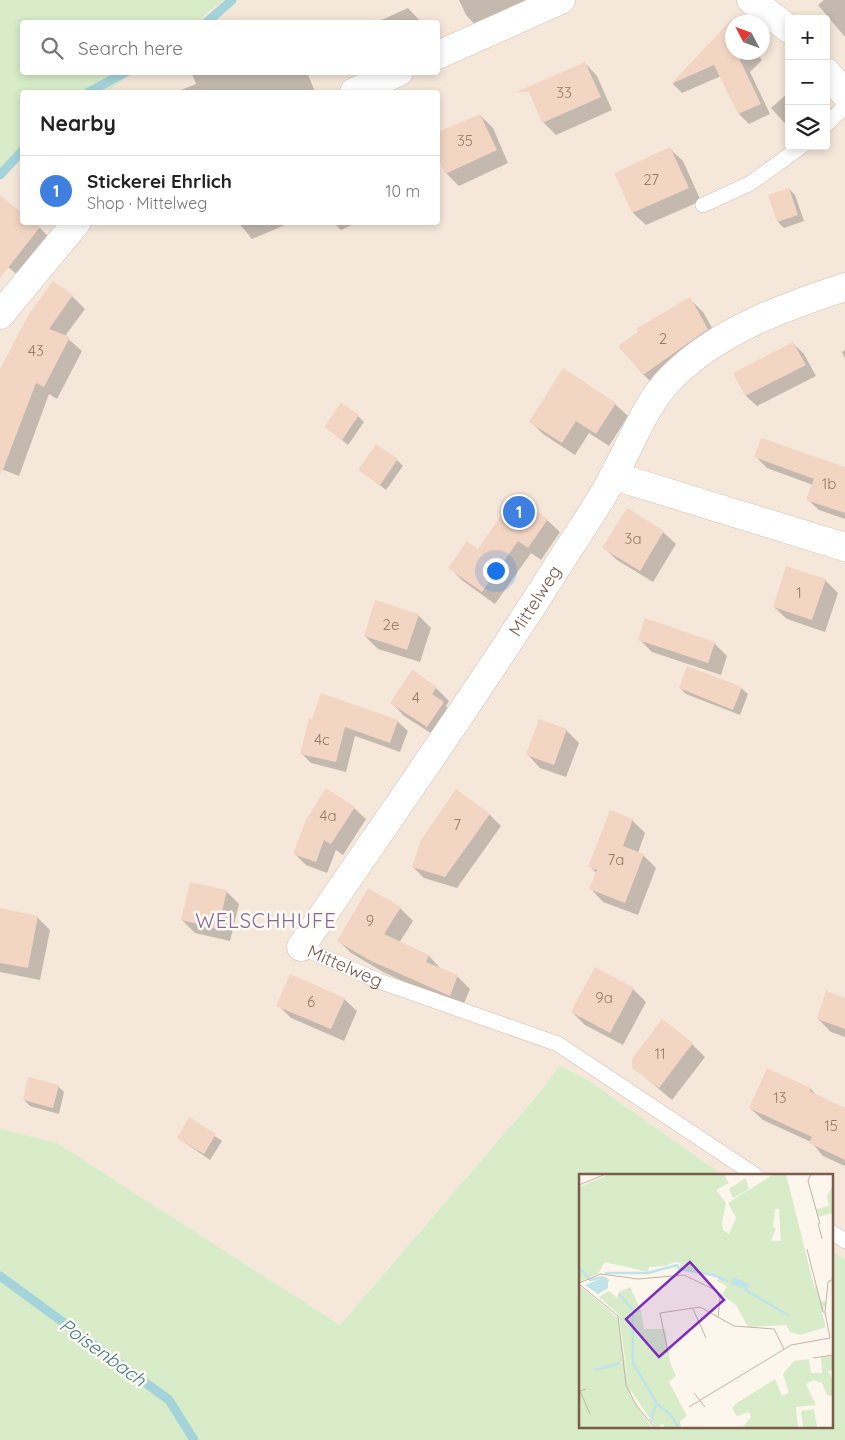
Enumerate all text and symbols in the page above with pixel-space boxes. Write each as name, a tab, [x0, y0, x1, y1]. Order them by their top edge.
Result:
north arrow	[725, 15, 770, 60]
map controls	[785, 15, 830, 150]
button: +	[785, 15, 830, 60]
search box	[20, 20, 440, 75]
icon: search	[38, 34, 66, 62]
text: Search here	[78, 36, 183, 60]
button: −	[785, 60, 830, 105]
house number: 33	[556, 83, 572, 102]
button: layers	[785, 105, 830, 150]
text: Nearby	[40, 110, 116, 136]
house number: 35	[457, 131, 473, 150]
text: Stickerei Ehrlich	[87, 169, 232, 193]
house number: 27	[643, 170, 659, 189]
text: 1	[53, 181, 59, 201]
text: 10 m	[386, 181, 420, 201]
text: Shop · Mittelweg	[87, 193, 207, 213]
house number: 2	[659, 329, 667, 348]
house number: 43	[28, 341, 44, 360]
house number: 1b	[822, 474, 836, 493]
pin: 1	[503, 493, 535, 531]
house number: 3a	[625, 529, 641, 548]
your location	[483, 558, 509, 584]
street label: Mittelweg	[504, 561, 566, 640]
house number: 1	[796, 583, 802, 602]
house number: 2e	[383, 615, 399, 634]
house number: 4	[412, 688, 420, 707]
house number: 4c	[314, 730, 330, 749]
house number: 4a	[320, 806, 337, 825]
house number: 7	[453, 815, 461, 834]
house number: 7a	[608, 850, 624, 869]
district label: WELSCHHUFE	[195, 908, 337, 933]
house number: 9	[366, 911, 374, 930]
street label: Mittelweg	[304, 939, 386, 992]
house number: 9a	[595, 988, 613, 1007]
house number: 6	[307, 992, 315, 1011]
house number: 11	[654, 1044, 666, 1063]
house number: 13	[773, 1088, 787, 1107]
house number: 15	[824, 1116, 838, 1135]
inset map	[579, 1174, 832, 1428]
water label: Poisenbach	[55, 1313, 152, 1392]

